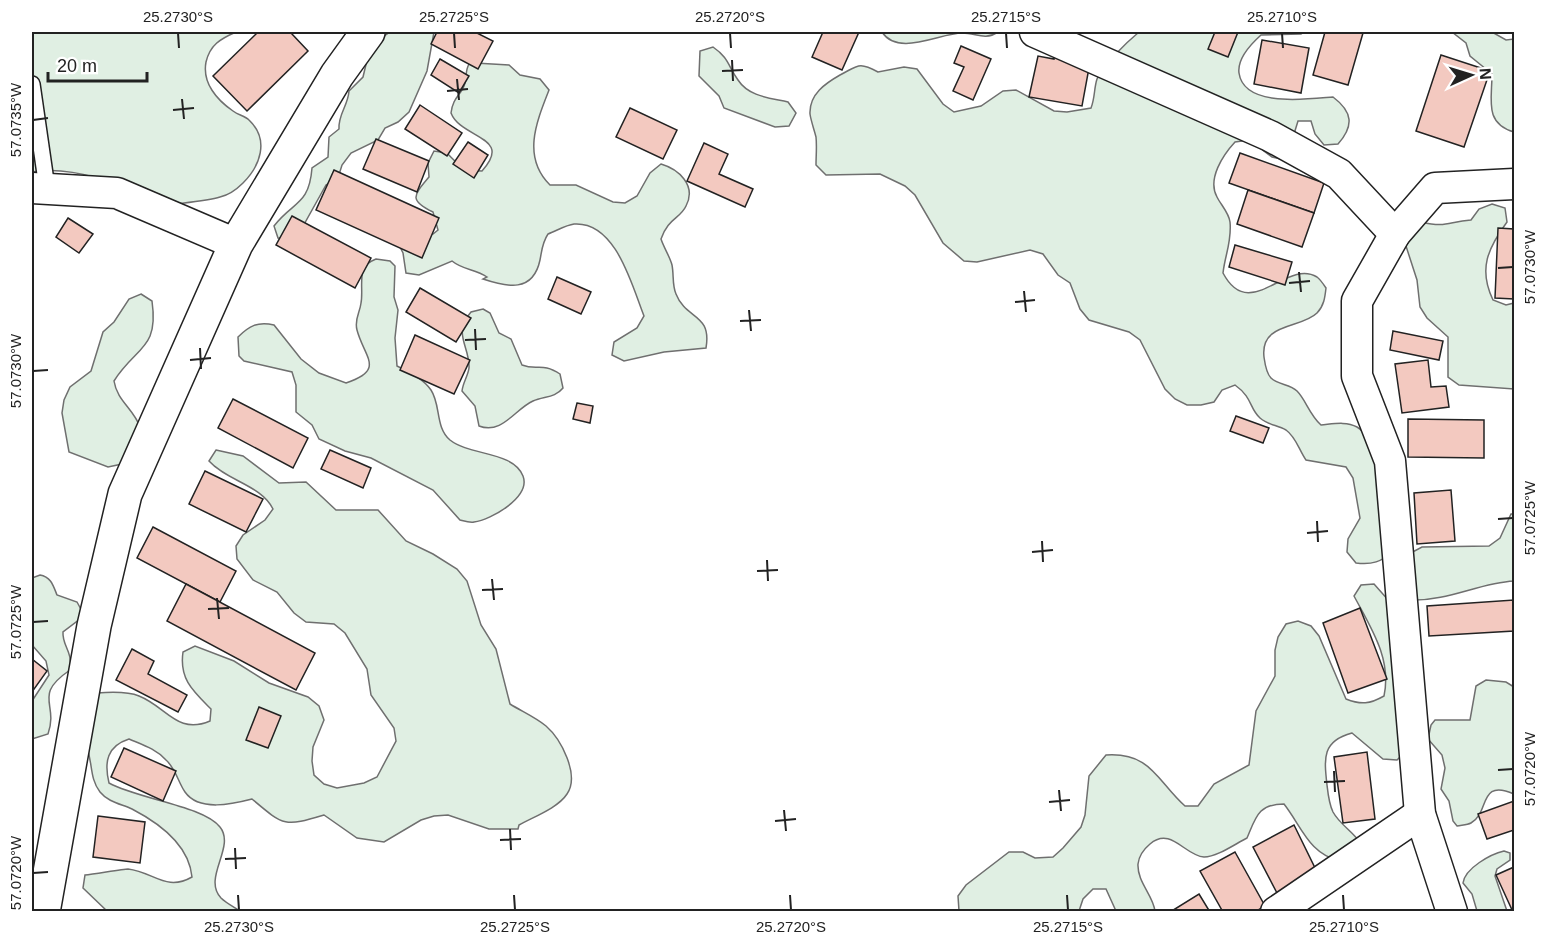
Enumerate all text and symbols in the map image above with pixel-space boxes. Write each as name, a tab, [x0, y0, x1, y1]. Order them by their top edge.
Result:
text: 25.2730°S	[143, 8, 213, 25]
text: 25.2725°S	[419, 8, 489, 25]
text: 25.2720°S	[695, 8, 765, 25]
text: 25.2715°S	[971, 8, 1041, 25]
text: 25.2710°S	[1247, 8, 1317, 25]
scale bar	[48, 45, 147, 83]
north arrow	[1441, 45, 1501, 105]
text: 20 m	[57, 56, 97, 76]
text: N	[1477, 68, 1494, 80]
text: 57.0735°W	[7, 82, 24, 157]
text: 57.0730°W	[1521, 229, 1538, 304]
text: 57.0730°W	[7, 333, 24, 408]
text: 57.0725°W	[1521, 480, 1538, 555]
text: 57.0725°W	[7, 584, 24, 659]
text: 57.0720°W	[1521, 731, 1538, 806]
text: 57.0720°W	[7, 835, 24, 910]
text: 25.2730°S	[204, 918, 274, 935]
text: 25.2725°S	[480, 918, 550, 935]
text: 25.2720°S	[756, 918, 826, 935]
text: 25.2715°S	[1033, 918, 1103, 935]
text: 25.2710°S	[1309, 918, 1379, 935]

